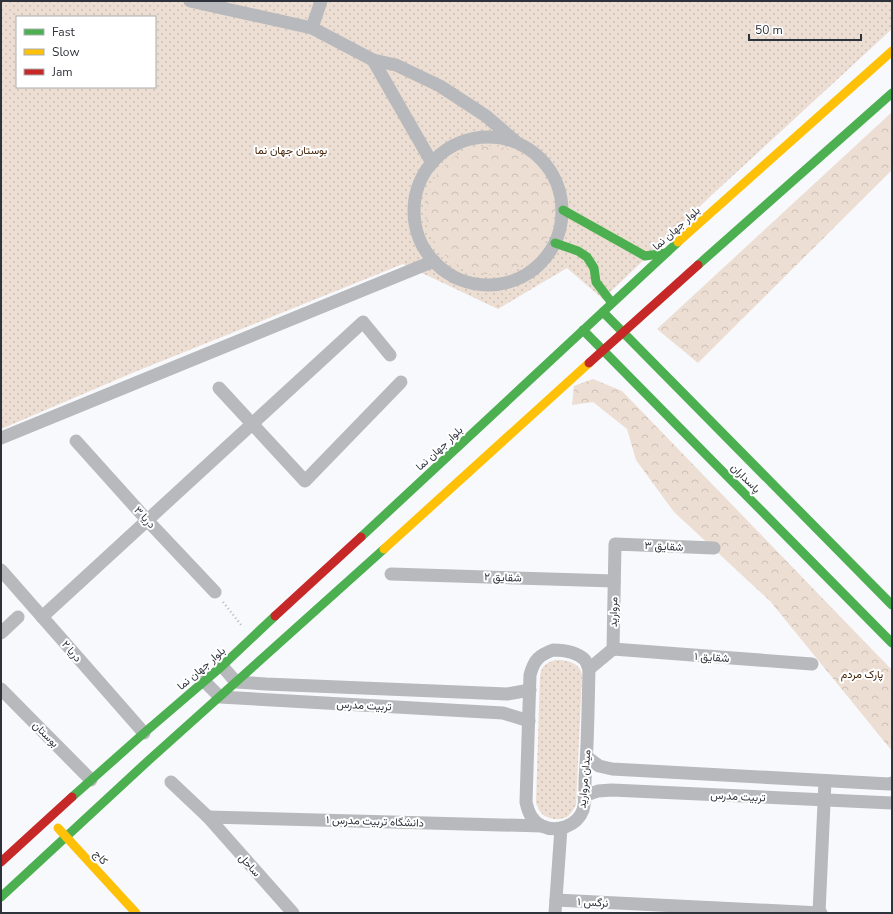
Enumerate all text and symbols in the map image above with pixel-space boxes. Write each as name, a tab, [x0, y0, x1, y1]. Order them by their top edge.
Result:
legend	[16, 16, 156, 88]
scale bar	[749, 16, 861, 42]
text: 50 m	[755, 22, 783, 38]
text: Fast	[52, 24, 75, 40]
text: Slow	[52, 44, 80, 60]
text: Jam	[51, 64, 73, 80]
park label: بوستان جهان نما	[255, 143, 327, 158]
street label: بلوار جهان نما	[649, 203, 703, 254]
street label: بلوار جهان نما	[413, 423, 466, 474]
street label: پاسداران	[727, 460, 764, 497]
street label: دریا ۳	[130, 503, 159, 532]
street label: شقایق ۳	[644, 538, 684, 555]
street label: شقایق ۲	[484, 569, 522, 586]
street label: مروارید	[606, 597, 621, 627]
street label: دریا ۲	[58, 637, 85, 665]
street label: بلوار جهان نما	[174, 643, 229, 693]
street label: شقایق ۱	[694, 649, 730, 666]
park label: پارک مردم	[841, 667, 883, 682]
street label: تربیت مدرس	[336, 697, 393, 714]
street label: بوستان	[29, 718, 62, 751]
street label: میدان مروارید	[574, 749, 595, 809]
street label: تربیت مدرس	[710, 788, 767, 805]
street label: ۱ دانشگاه تربیت مدرس	[326, 812, 424, 831]
street label: کاج	[90, 847, 111, 868]
street label: ساحل	[235, 851, 264, 880]
street label: نرگس ۱	[577, 894, 609, 911]

